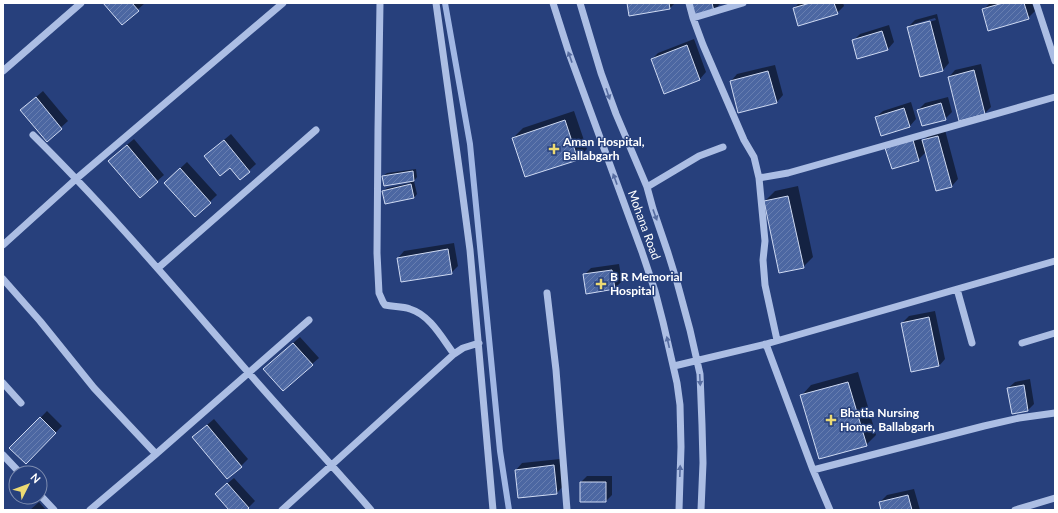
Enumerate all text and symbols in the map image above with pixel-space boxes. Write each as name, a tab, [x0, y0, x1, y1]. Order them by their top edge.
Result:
one-way arrow	[567, 50, 573, 62]
one-way arrow	[606, 88, 612, 100]
place label: Aman Hospital, Ballabgarh	[562, 134, 645, 163]
marker: Aman Hospital, Ballabgarh	[548, 143, 560, 155]
one-way arrow	[612, 172, 618, 184]
street label: Mohana Road	[625, 188, 664, 262]
one-way arrow	[652, 209, 658, 221]
place label: B R Memorial Hospital	[610, 269, 683, 298]
marker: B R Memorial Hospital	[595, 278, 607, 290]
one-way arrow	[664, 336, 670, 348]
one-way arrow	[697, 374, 703, 387]
place label: Bhatia Nursing Home, Ballabgarh	[840, 405, 935, 434]
marker: Bhatia Nursing Home, Ballabgarh	[825, 414, 837, 426]
one-way arrow	[677, 464, 683, 477]
north arrow	[8, 465, 48, 505]
text: N	[28, 470, 43, 485]

